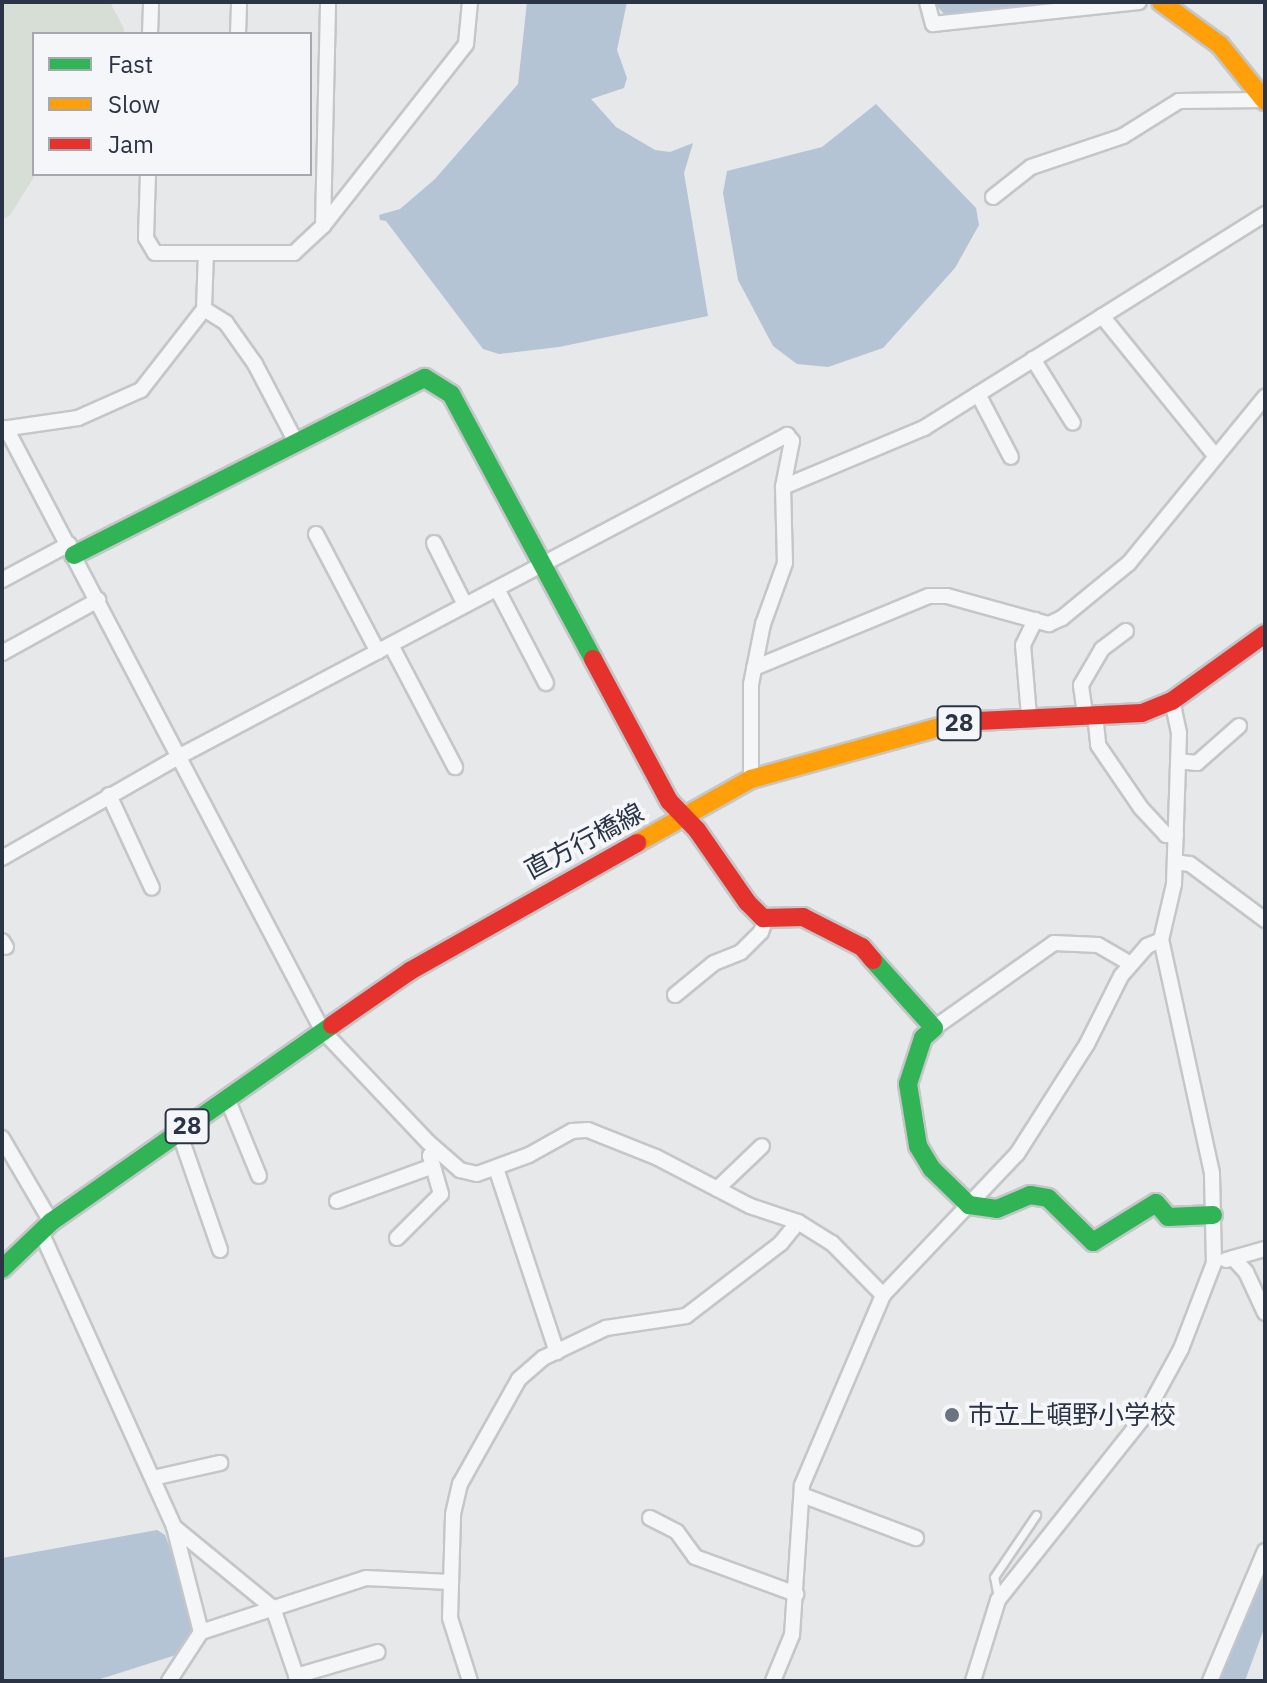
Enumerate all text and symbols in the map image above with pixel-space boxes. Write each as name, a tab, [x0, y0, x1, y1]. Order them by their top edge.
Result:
legend	[32, 32, 312, 176]
text: Fast	[108, 48, 153, 80]
text: Slow	[108, 88, 160, 120]
text: Jam	[108, 128, 154, 160]
road number: 28	[935, 703, 983, 743]
street label: 直方行橋線	[519, 797, 649, 885]
road number: 28	[163, 1106, 211, 1146]
place label: 市立上頓野小学校	[968, 1399, 1176, 1431]
marker: 市立上頓野小学校	[943, 1406, 961, 1424]

